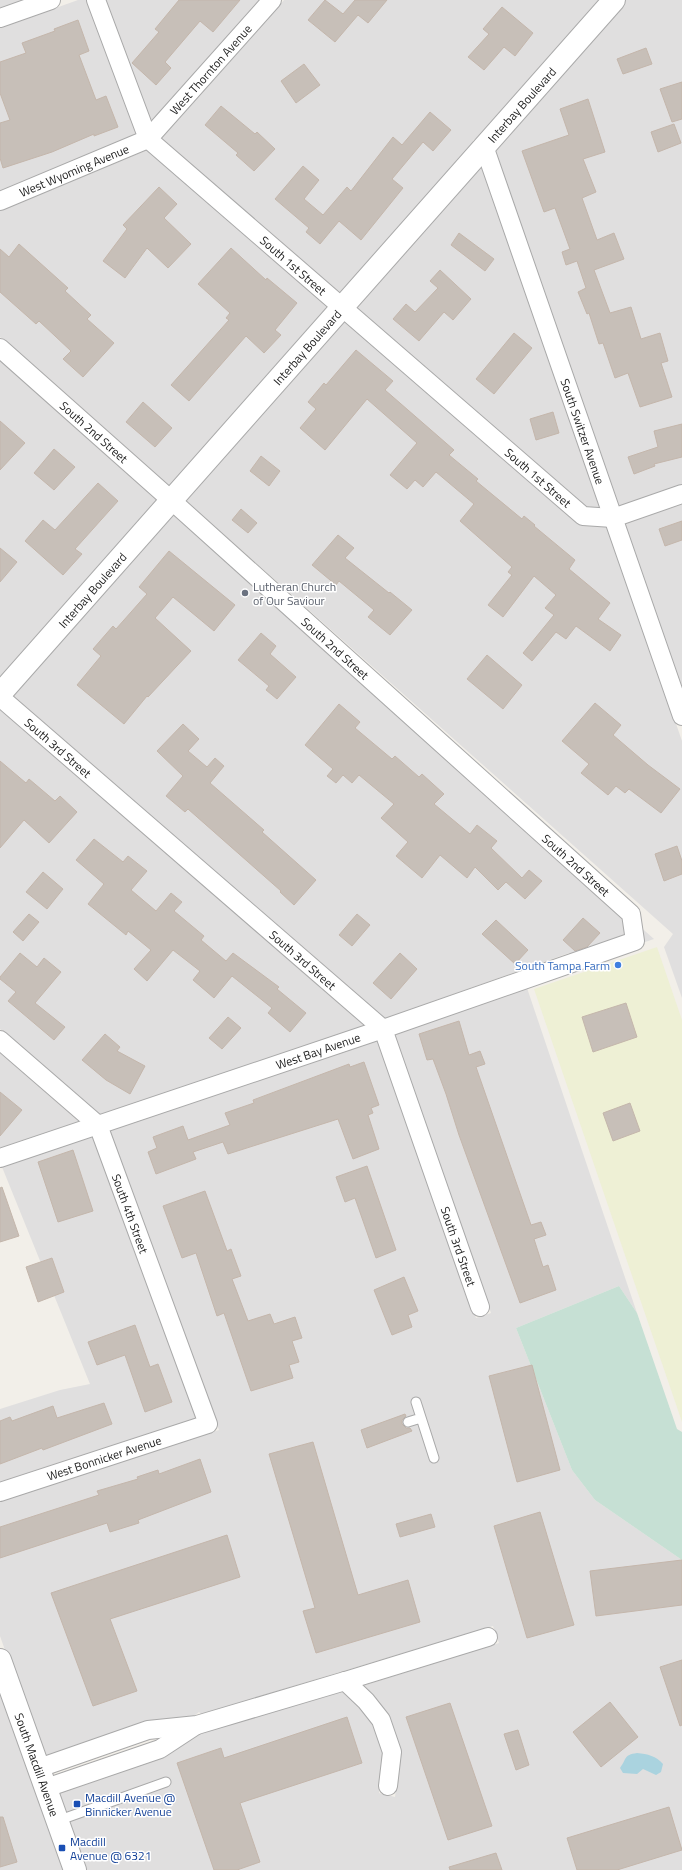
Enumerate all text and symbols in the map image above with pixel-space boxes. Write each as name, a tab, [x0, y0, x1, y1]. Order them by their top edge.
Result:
street label: West Thornton Avenue	[165, 20, 256, 119]
street label: Interbay Boulevard	[483, 63, 560, 147]
street label: West Wyoming Avenue	[16, 139, 131, 201]
street label: South 1st Street	[256, 231, 332, 300]
street label: Interbay Boulevard	[268, 305, 346, 389]
street label: South Switzer Avenue	[556, 376, 610, 487]
street label: South 2nd Street	[56, 396, 133, 468]
street label: South 1st Street	[501, 443, 576, 512]
street label: Interbay Boulevard	[53, 548, 131, 632]
place label: Lutheran Church of Our Saviour	[253, 577, 336, 610]
marker: Lutheran Church of Our Saviour	[240, 588, 250, 598]
street label: South 2nd Street	[297, 612, 374, 684]
street label: South 3rd Street	[21, 713, 96, 782]
street label: South 2nd Street	[538, 829, 615, 901]
street label: South 3rd Street	[265, 925, 341, 995]
place label: South Tampa Farm	[515, 956, 610, 975]
marker: South Tampa Farm	[613, 960, 623, 970]
street label: West Bay Avenue	[273, 1028, 363, 1074]
street label: South 4th Street	[107, 1171, 154, 1257]
street label: South 3rd Street	[436, 1204, 482, 1289]
street label: West Bonnicker Avenue	[44, 1431, 164, 1485]
street label: South Macdill Avenue	[10, 1710, 65, 1819]
place label: Macdill Avenue @ Binnicker Avenue	[85, 1788, 176, 1821]
marker: Macdill Avenue @ Binnicker Avenue	[72, 1799, 82, 1809]
place label: Macdill Avenue @ 6321	[70, 1832, 151, 1865]
marker: Macdill Avenue @ 6321	[57, 1843, 67, 1853]

